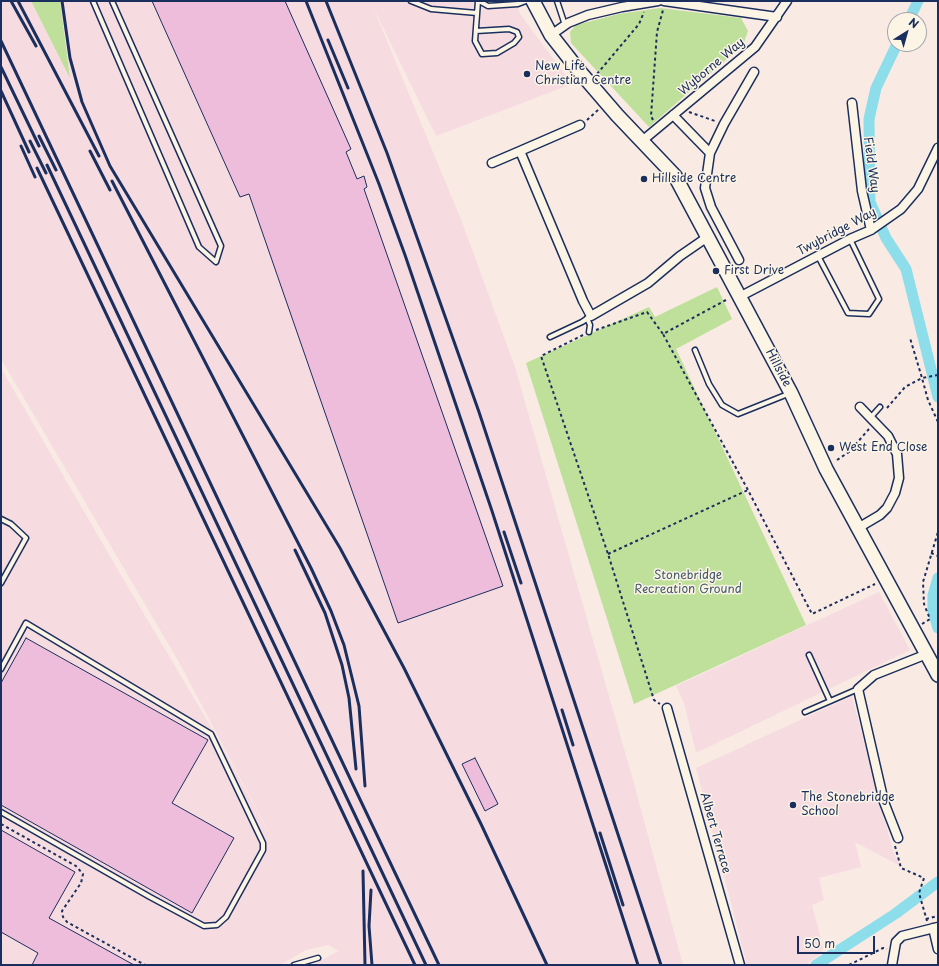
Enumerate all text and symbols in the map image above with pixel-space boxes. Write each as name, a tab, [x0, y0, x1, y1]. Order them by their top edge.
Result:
north arrow	[887, 12, 927, 52]
text: N	[905, 13, 923, 32]
street label: Wyborne Way	[676, 35, 748, 99]
place label: New Life Christian Centre	[535, 60, 631, 88]
marker: New Life Christian Centre	[522, 69, 532, 79]
street label: Field Way	[860, 136, 882, 194]
place label: Hillside Centre	[652, 172, 736, 186]
marker: Hillside Centre	[639, 174, 649, 184]
street label: Twybridge Way	[795, 205, 879, 259]
place label: First Drive	[724, 264, 784, 278]
marker: First Drive	[711, 266, 721, 276]
street label: Hillside	[762, 347, 794, 389]
place label: West End Close	[839, 441, 927, 455]
marker: West End Close	[826, 443, 836, 453]
park label: Stonebridge Recreation Ground	[634, 569, 742, 597]
street label: Albert Terrace	[697, 791, 733, 875]
place label: The Stonebridge School	[801, 791, 895, 819]
marker: The Stonebridge School	[788, 800, 798, 810]
scale bar	[799, 928, 877, 954]
text: 50 m	[804, 934, 835, 952]

